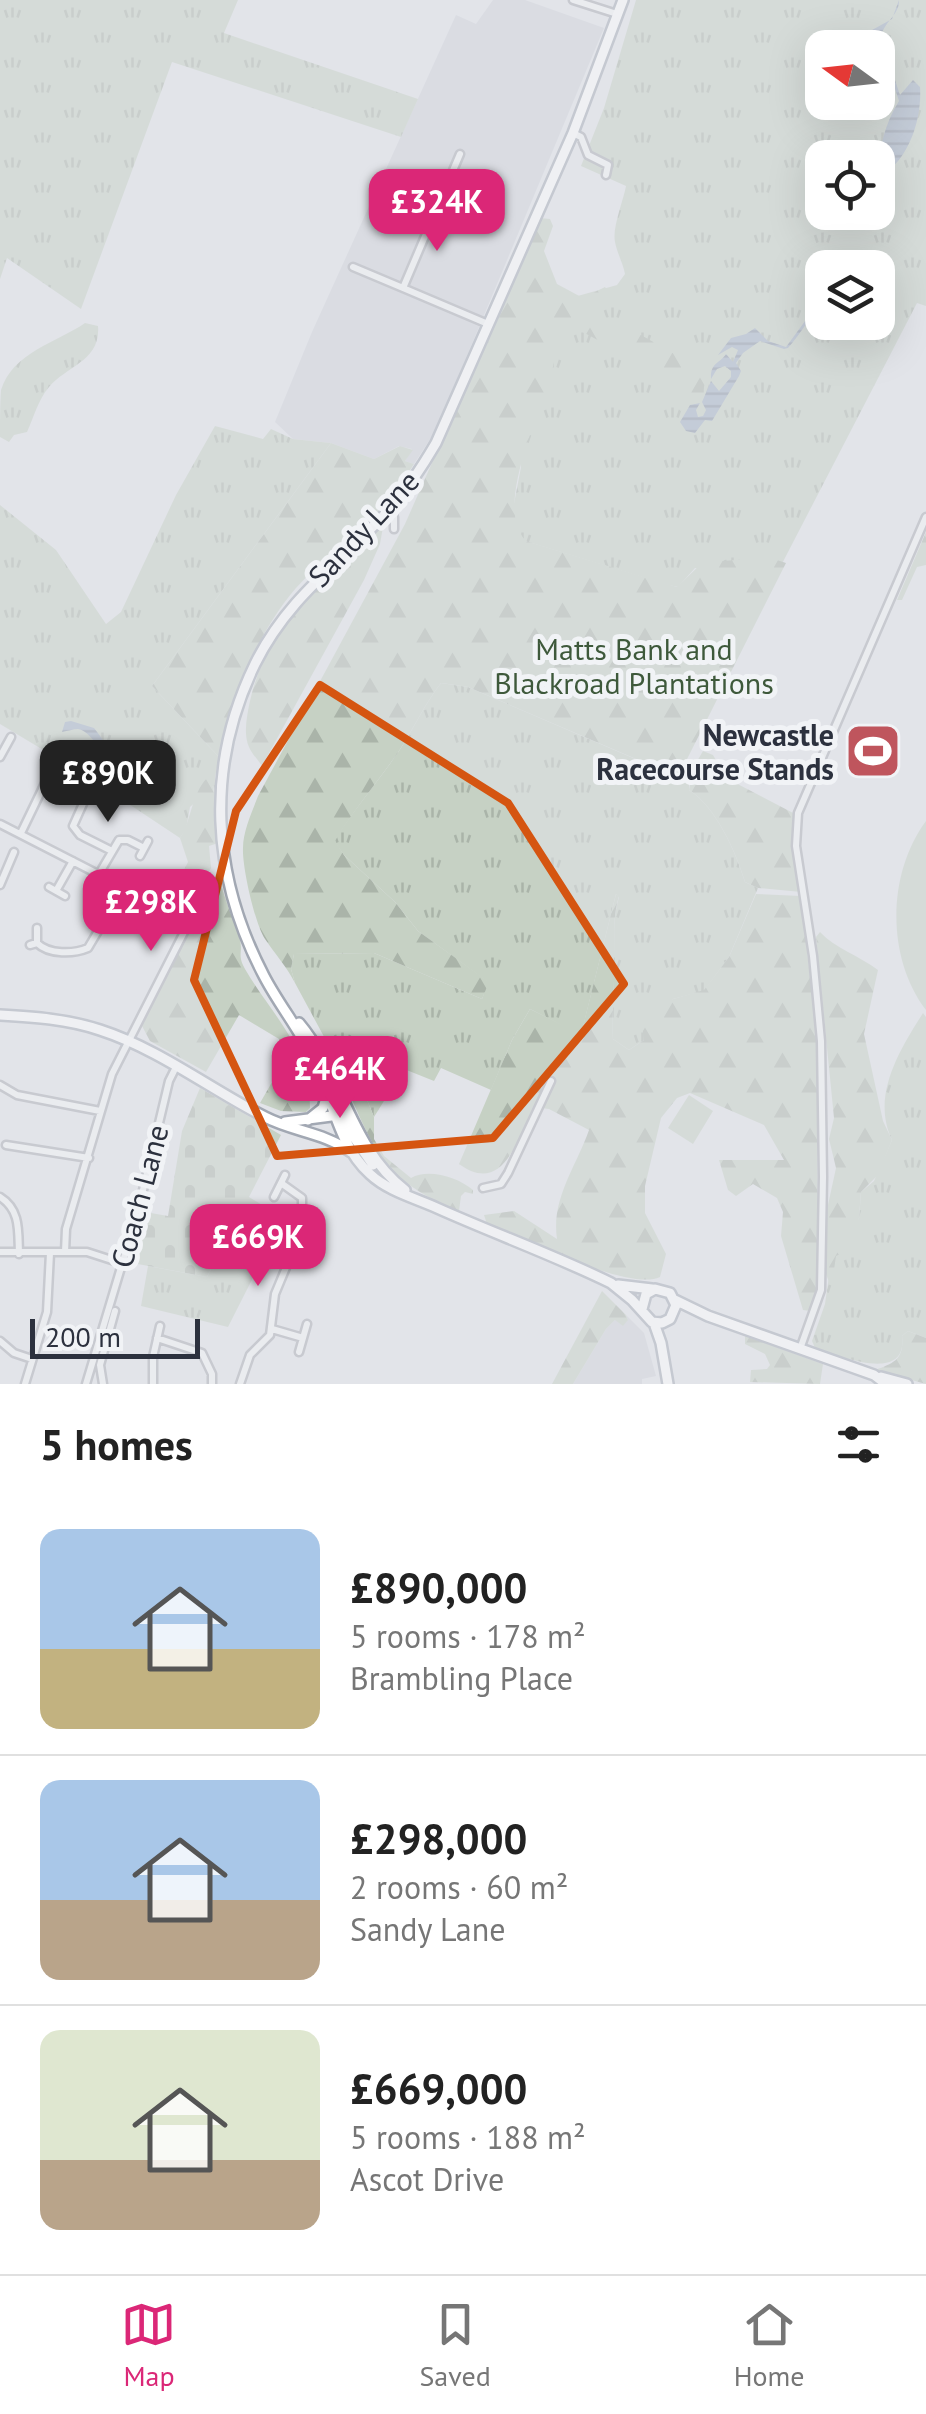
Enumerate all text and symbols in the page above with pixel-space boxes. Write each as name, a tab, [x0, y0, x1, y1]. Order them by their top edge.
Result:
north arrow	[805, 30, 895, 120]
map controls	[805, 30, 895, 340]
button: locate	[805, 140, 895, 230]
pin: £324K	[367, 169, 507, 254]
text: £324K	[391, 180, 483, 222]
button: layers	[805, 250, 895, 340]
street label: Sandy Lane	[299, 461, 427, 595]
park label: Matts Bank and Blackroad Plantations	[494, 629, 774, 702]
place label: Newcastle Racecourse Stands	[596, 715, 834, 788]
sports icon: Newcastle Racecourse Stands	[843, 721, 903, 781]
pin: £890K	[38, 740, 178, 825]
text: £890K	[62, 751, 154, 793]
pin: £298K	[81, 869, 221, 954]
text: £298K	[105, 880, 197, 922]
pin: £464K	[270, 1036, 410, 1121]
text: £464K	[294, 1047, 386, 1089]
street label: Coach Lane	[101, 1120, 177, 1272]
pin: £669K	[188, 1204, 328, 1289]
text: £669K	[212, 1215, 304, 1257]
scale bar	[30, 1314, 200, 1358]
text: 200 m	[45, 1318, 121, 1355]
text: 5 homes	[40, 1417, 193, 1472]
icon: filters	[831, 1417, 886, 1472]
text: £890,000	[350, 1560, 527, 1615]
icon: home	[120, 1569, 240, 1689]
text: 5 rooms · 178 m²	[350, 1615, 586, 1657]
text: Brambling Place	[350, 1657, 573, 1699]
text: £298,000	[350, 1811, 527, 1866]
icon: home	[120, 1820, 240, 1940]
text: 2 rooms · 60 m²	[350, 1866, 568, 1908]
text: Sandy Lane	[350, 1908, 505, 1950]
text: £669,000	[350, 2061, 527, 2116]
icon: home	[120, 2070, 240, 2190]
text: 5 rooms · 188 m²	[350, 2116, 586, 2158]
text: Ascot Drive	[350, 2158, 504, 2200]
tab: Map	[121, 2297, 176, 2394]
tab: Saved	[419, 2297, 491, 2394]
tab: Home	[734, 2297, 804, 2394]

